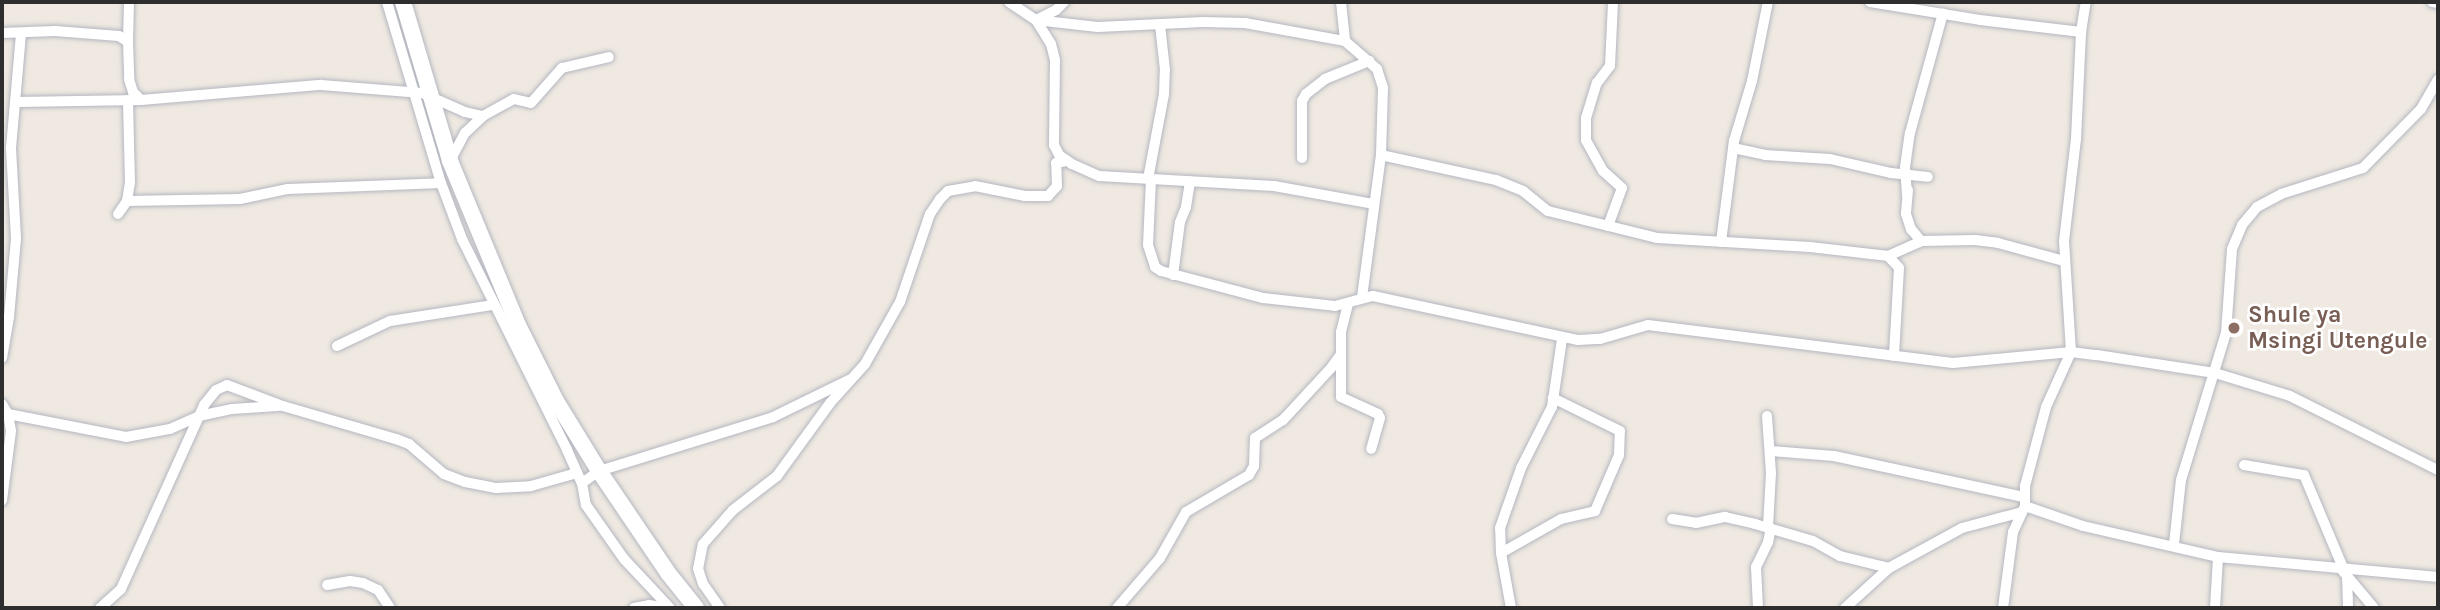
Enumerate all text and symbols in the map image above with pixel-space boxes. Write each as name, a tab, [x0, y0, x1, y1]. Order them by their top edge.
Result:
place label: Shule ya Msingi Utengule	[2248, 301, 2427, 355]
marker: Shule ya Msingi Utengule	[2226, 320, 2242, 336]

